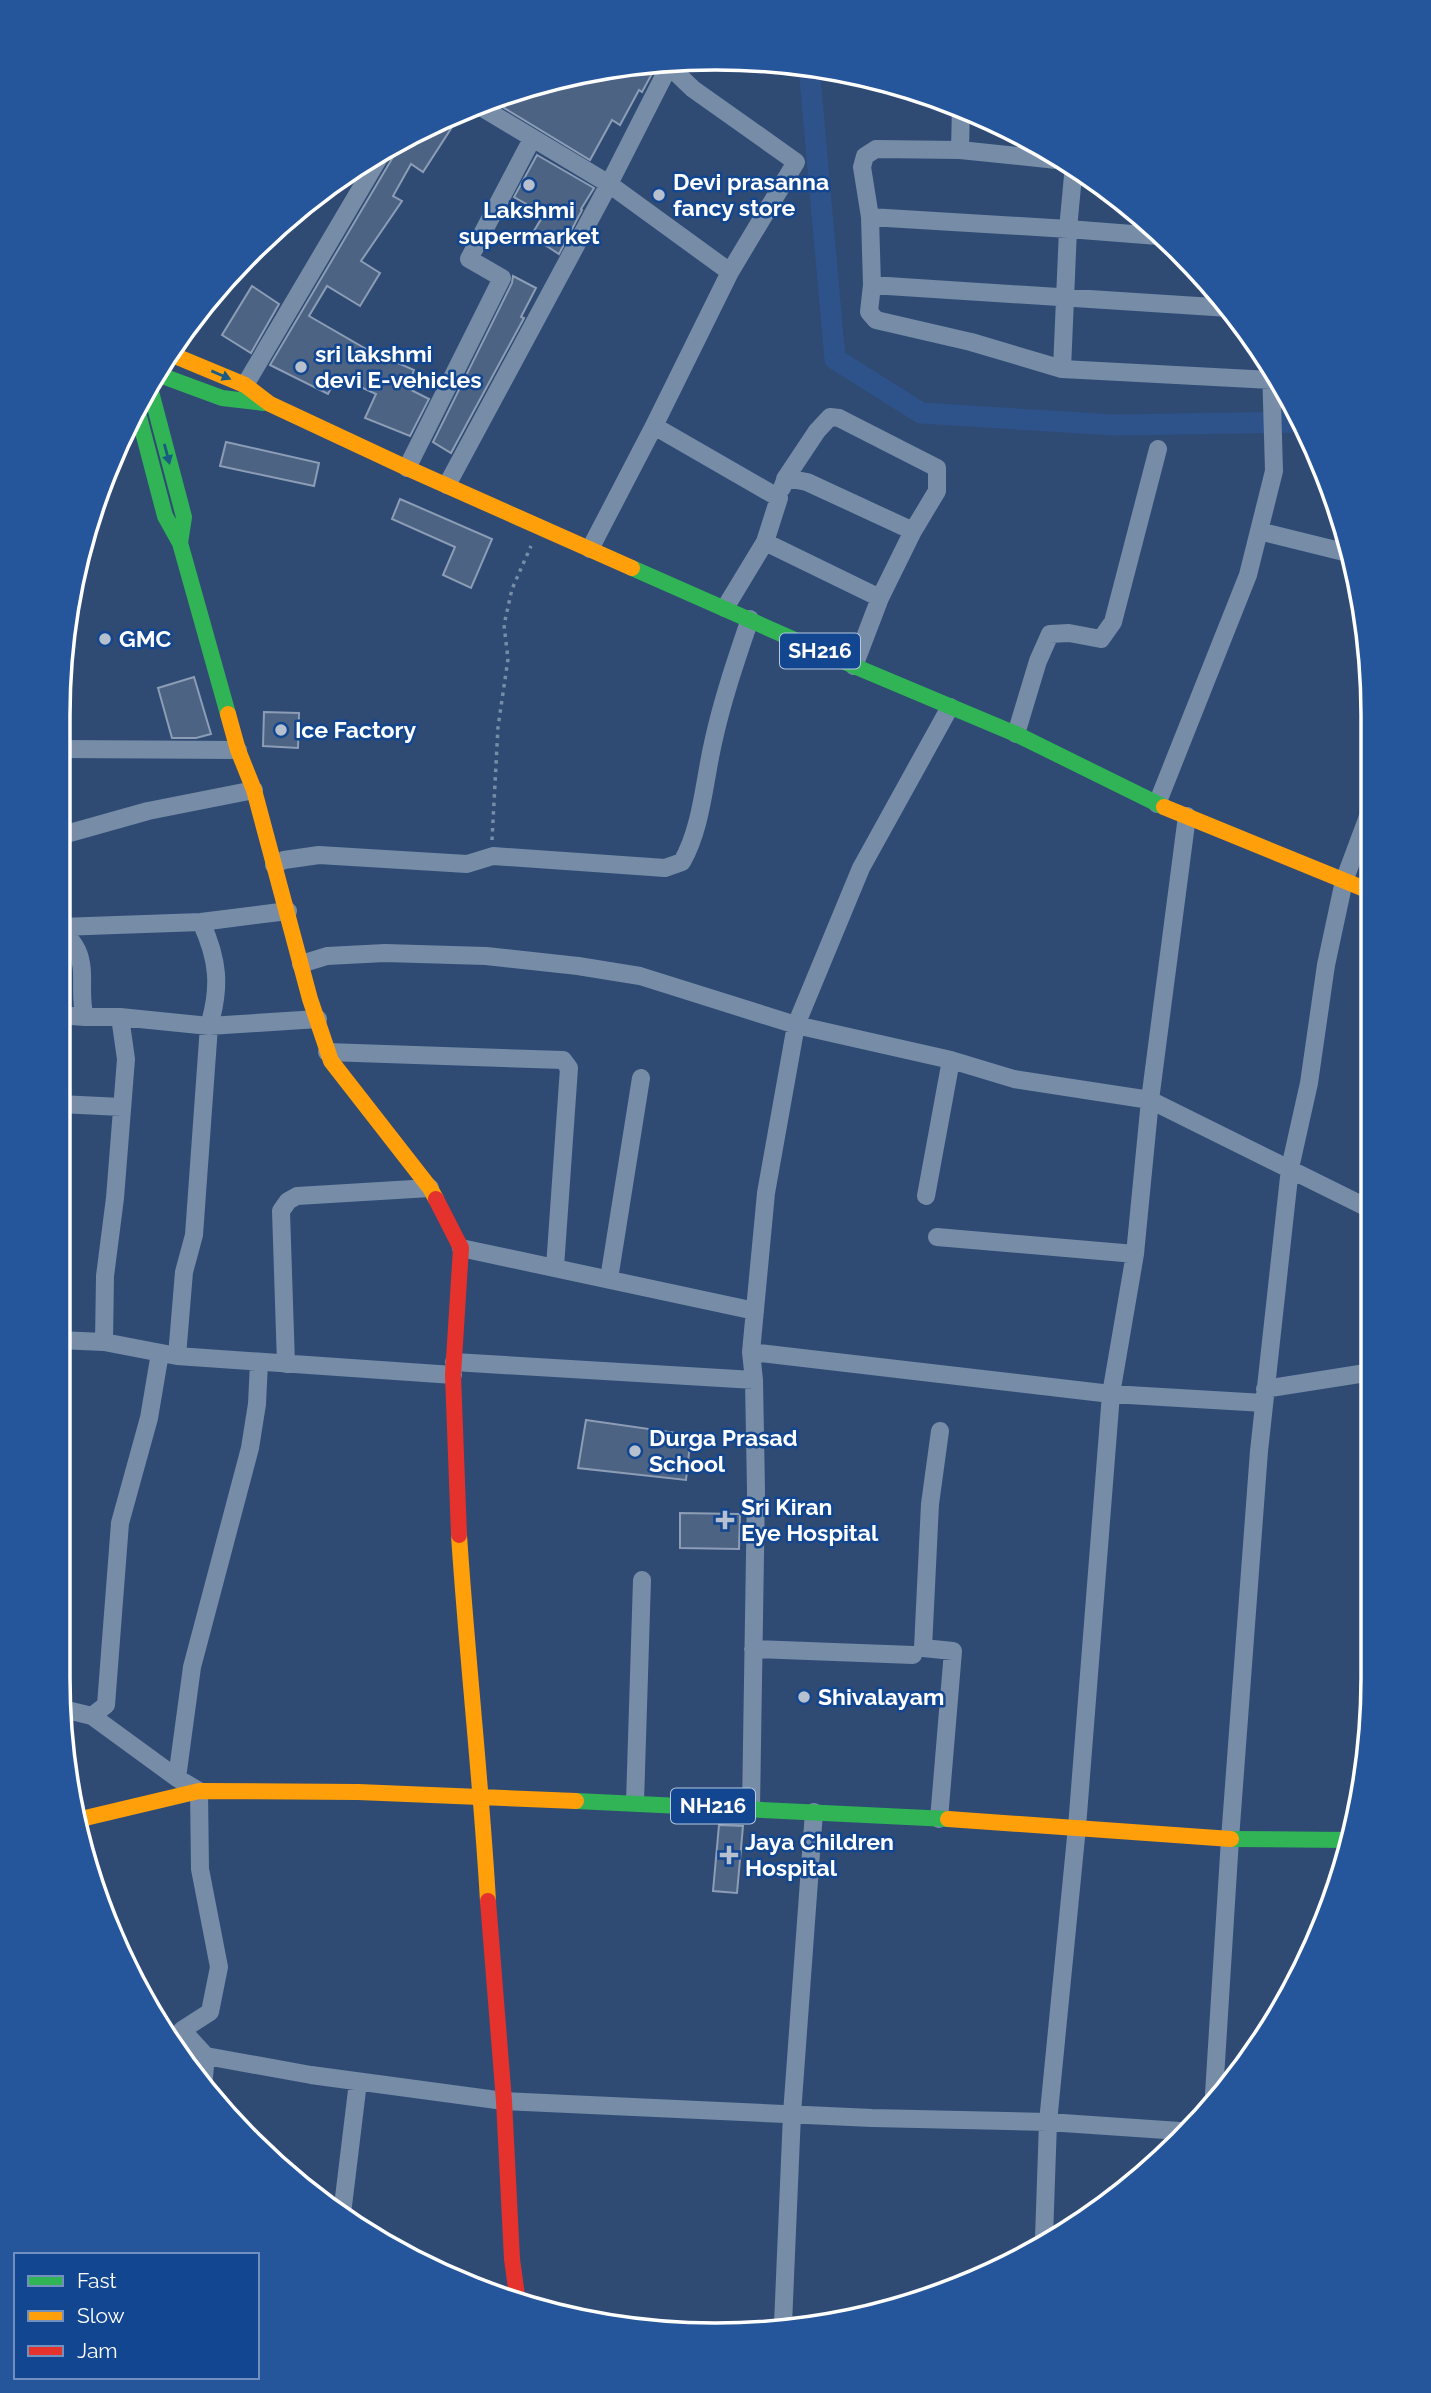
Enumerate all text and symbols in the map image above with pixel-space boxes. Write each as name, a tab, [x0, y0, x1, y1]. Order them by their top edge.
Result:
place label: Devi prasanna fancy store	[673, 168, 829, 221]
marker: Lakshmi supermarket	[521, 177, 537, 193]
marker: Devi prasanna fancy store	[651, 187, 667, 203]
place label: Lakshmi supermarket	[458, 196, 600, 249]
place label: sri lakshmi devi E-vehicles	[315, 340, 482, 393]
marker: sri lakshmi devi E-vehicles	[293, 359, 309, 375]
one-way arrow	[211, 369, 231, 381]
one-way arrow	[162, 443, 173, 465]
place label: GMC	[119, 625, 172, 652]
marker: GMC	[97, 631, 113, 647]
road number: SH216	[780, 634, 860, 668]
place label: Ice Factory	[295, 716, 416, 743]
marker: Ice Factory	[273, 722, 289, 738]
place label: Durga Prasad School	[649, 1424, 798, 1477]
marker: Durga Prasad School	[627, 1443, 643, 1459]
place label: Sri Kiran Eye Hospital	[741, 1493, 879, 1546]
marker: Sri Kiran Eye Hospital	[715, 1510, 735, 1530]
place label: Shivalayam	[818, 1683, 944, 1710]
marker: Shivalayam	[796, 1689, 812, 1705]
road number: NH216	[671, 1788, 755, 1824]
place label: Jaya Children Hospital	[745, 1828, 894, 1881]
marker: Jaya Children Hospital	[719, 1845, 739, 1865]
legend	[14, 2253, 259, 2379]
text: Fast	[77, 2268, 117, 2293]
text: Slow	[77, 2303, 125, 2328]
text: Jam	[77, 2338, 118, 2363]

